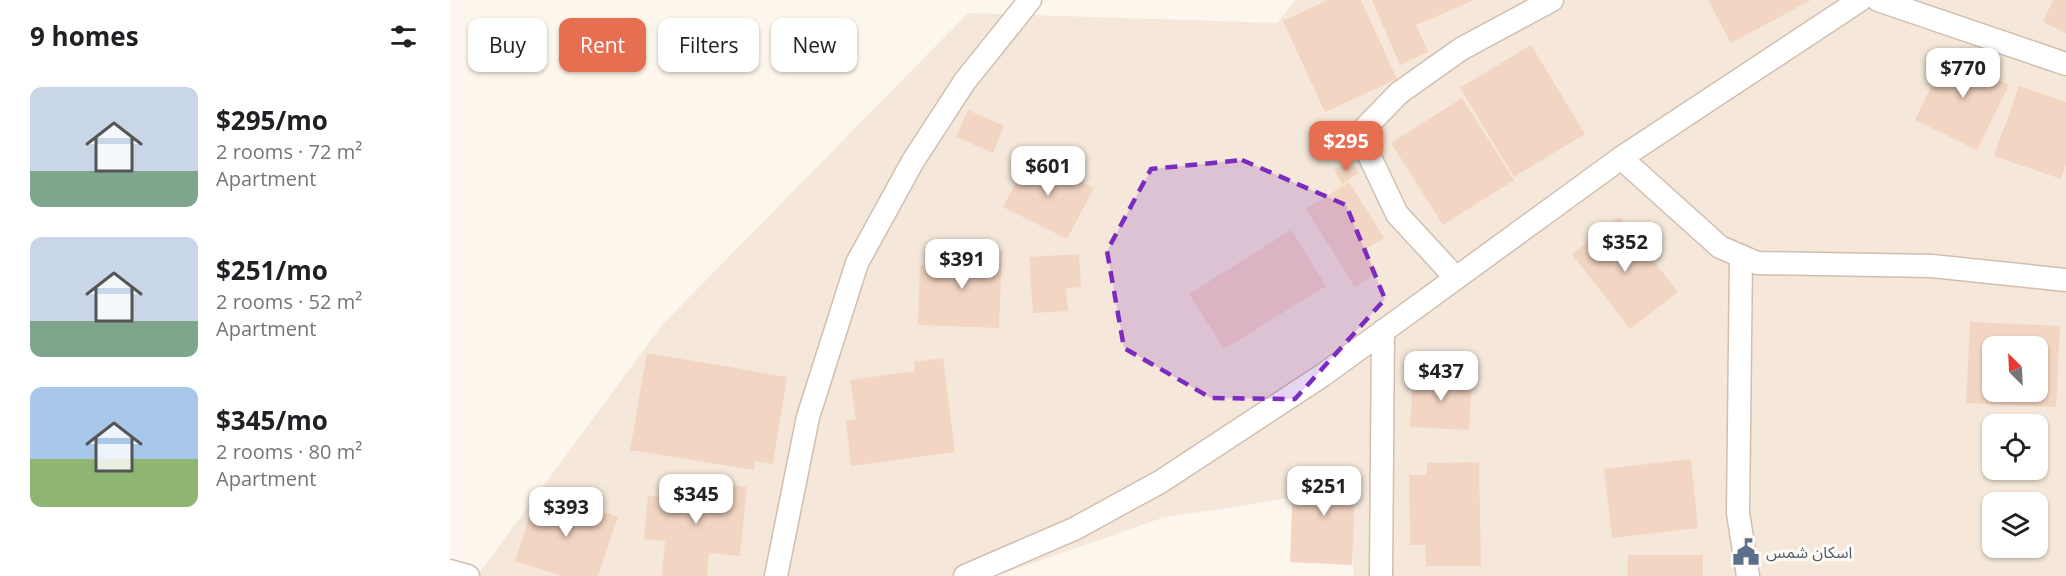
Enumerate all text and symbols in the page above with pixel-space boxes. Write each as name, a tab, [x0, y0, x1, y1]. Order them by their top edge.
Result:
text: 9 homes	[30, 18, 139, 54]
chip: Buy	[468, 18, 547, 72]
chip: Rent	[559, 18, 646, 72]
chip: Filters	[658, 18, 759, 72]
chip: New	[771, 18, 857, 72]
icon: filters	[387, 20, 420, 53]
pin: $770	[1927, 48, 1999, 99]
text: $770	[1940, 54, 1986, 81]
text: $295/mo	[216, 102, 328, 138]
icon: home	[78, 111, 150, 183]
pin: $295	[1310, 121, 1382, 172]
text: $295	[1323, 127, 1369, 154]
text: 2 rooms · 72 m²	[216, 138, 362, 165]
pin: $601	[1012, 146, 1084, 197]
text: $601	[1025, 152, 1071, 179]
text: Apartment	[216, 165, 316, 192]
pin: $352	[1589, 222, 1661, 273]
text: $352	[1602, 228, 1648, 255]
pin: $391	[926, 239, 998, 290]
text: $391	[939, 245, 985, 272]
text: $251/mo	[216, 252, 328, 288]
icon: home	[78, 261, 150, 333]
text: 2 rooms · 52 m²	[216, 288, 362, 315]
text: Apartment	[216, 315, 316, 342]
north arrow	[1982, 336, 2048, 402]
map controls	[1982, 336, 2048, 558]
pin: $437	[1405, 351, 1477, 402]
text: $437	[1418, 357, 1464, 384]
text: $345/mo	[216, 402, 328, 438]
icon: home	[78, 411, 150, 483]
button: locate	[1982, 414, 2048, 480]
text: 2 rooms · 80 m²	[216, 438, 362, 465]
text: Apartment	[216, 465, 316, 492]
pin: $251	[1288, 466, 1360, 517]
text: $251	[1301, 472, 1347, 499]
pin: $345	[660, 474, 732, 525]
text: $345	[673, 480, 719, 507]
pin: $393	[530, 487, 602, 538]
button: layers	[1982, 492, 2048, 558]
text: $393	[543, 493, 589, 520]
public building icon: اسكان شمس	[1731, 537, 1761, 567]
place label: اسكان شمس	[1766, 541, 1852, 563]

